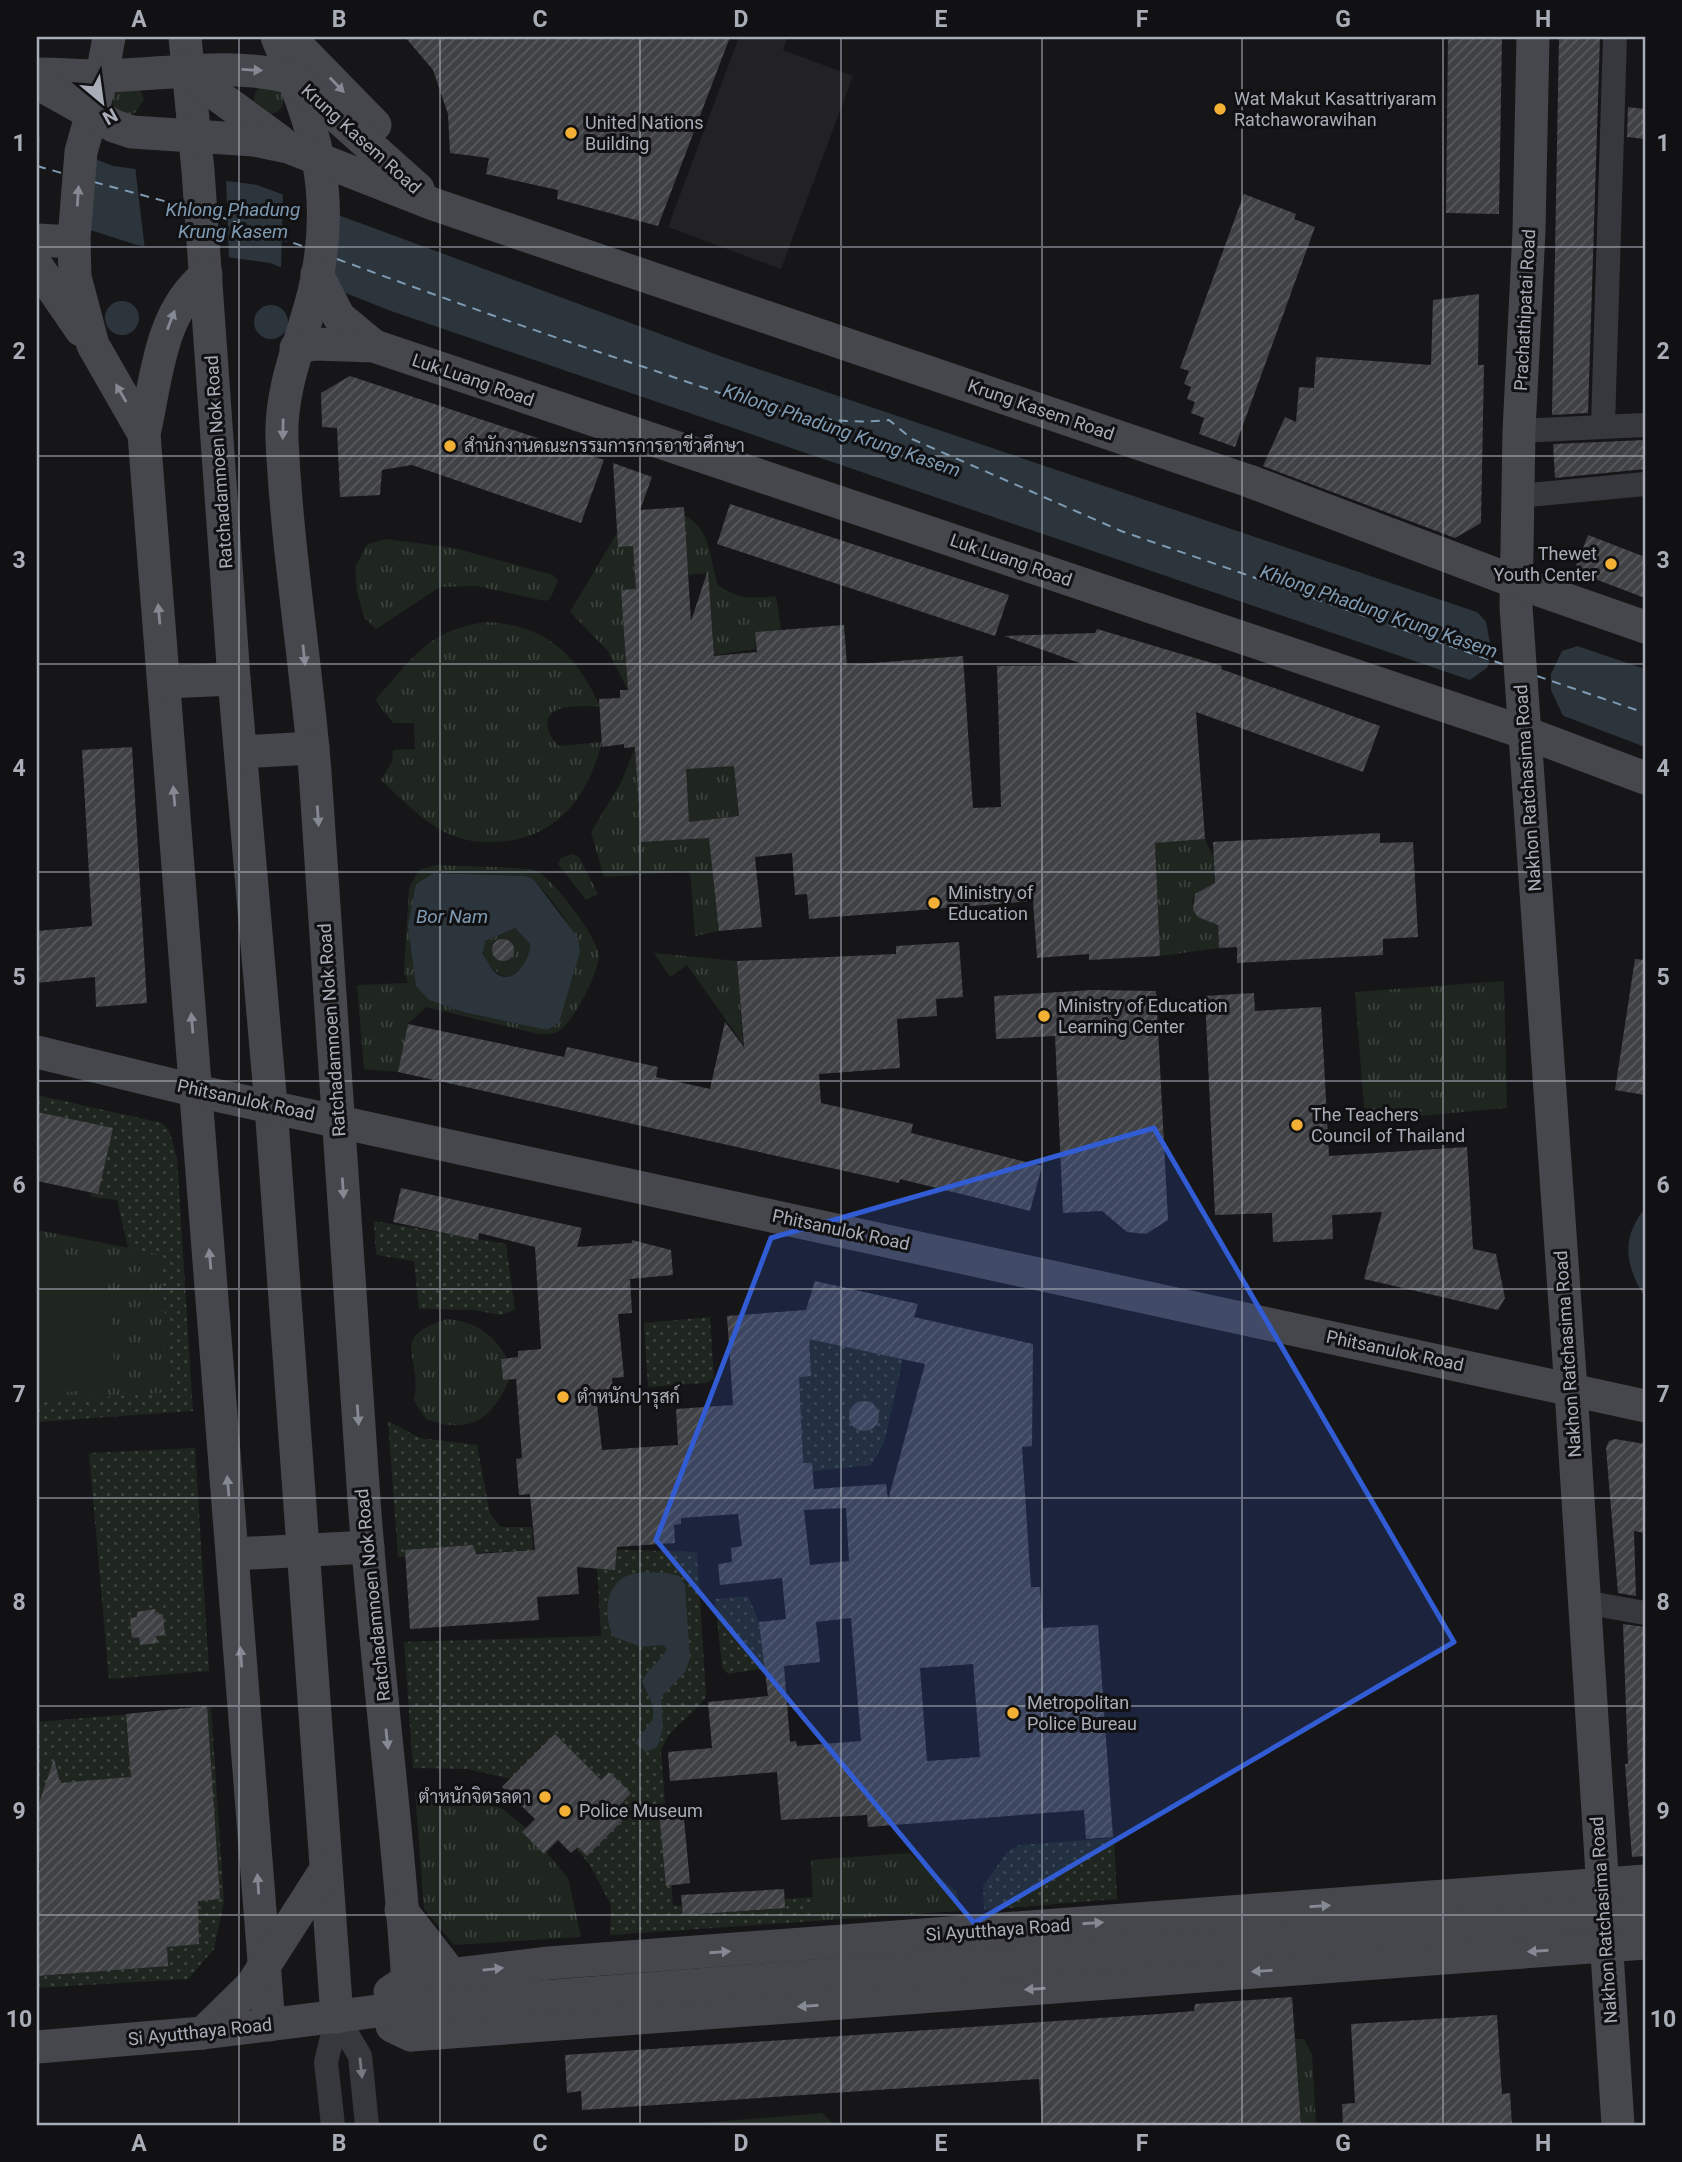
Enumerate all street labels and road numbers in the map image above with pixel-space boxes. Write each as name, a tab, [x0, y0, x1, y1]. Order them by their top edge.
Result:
street label: Krung Kasem Road	[297, 80, 425, 198]
street label: Prachathipatai Road	[1510, 229, 1539, 391]
street label: Luk Luang Road	[409, 349, 537, 410]
street label: Ratchadamnoen Nok Road	[201, 355, 236, 569]
street label: Krung Kasem Road	[965, 375, 1117, 444]
street label: Luk Luang Road	[947, 529, 1075, 590]
street label: Nakhon Ratchasima Road	[1510, 684, 1545, 892]
street label: Ratchadamnoen Nok Road	[314, 923, 349, 1137]
street label: Phitsanulok Road	[175, 1075, 317, 1124]
street label: Phitsanulok Road	[770, 1205, 912, 1254]
street label: Nakhon Ratchasima Road	[1550, 1250, 1585, 1458]
street label: Phitsanulok Road	[1324, 1326, 1466, 1375]
street label: Ratchadamnoen Nok Road	[351, 1488, 394, 1702]
street label: Nakhon Ratchasima Road	[1586, 1816, 1621, 2024]
street label: Si Ayutthaya Road	[925, 1914, 1071, 1945]
street label: Si Ayutthaya Road	[127, 2014, 273, 2050]

